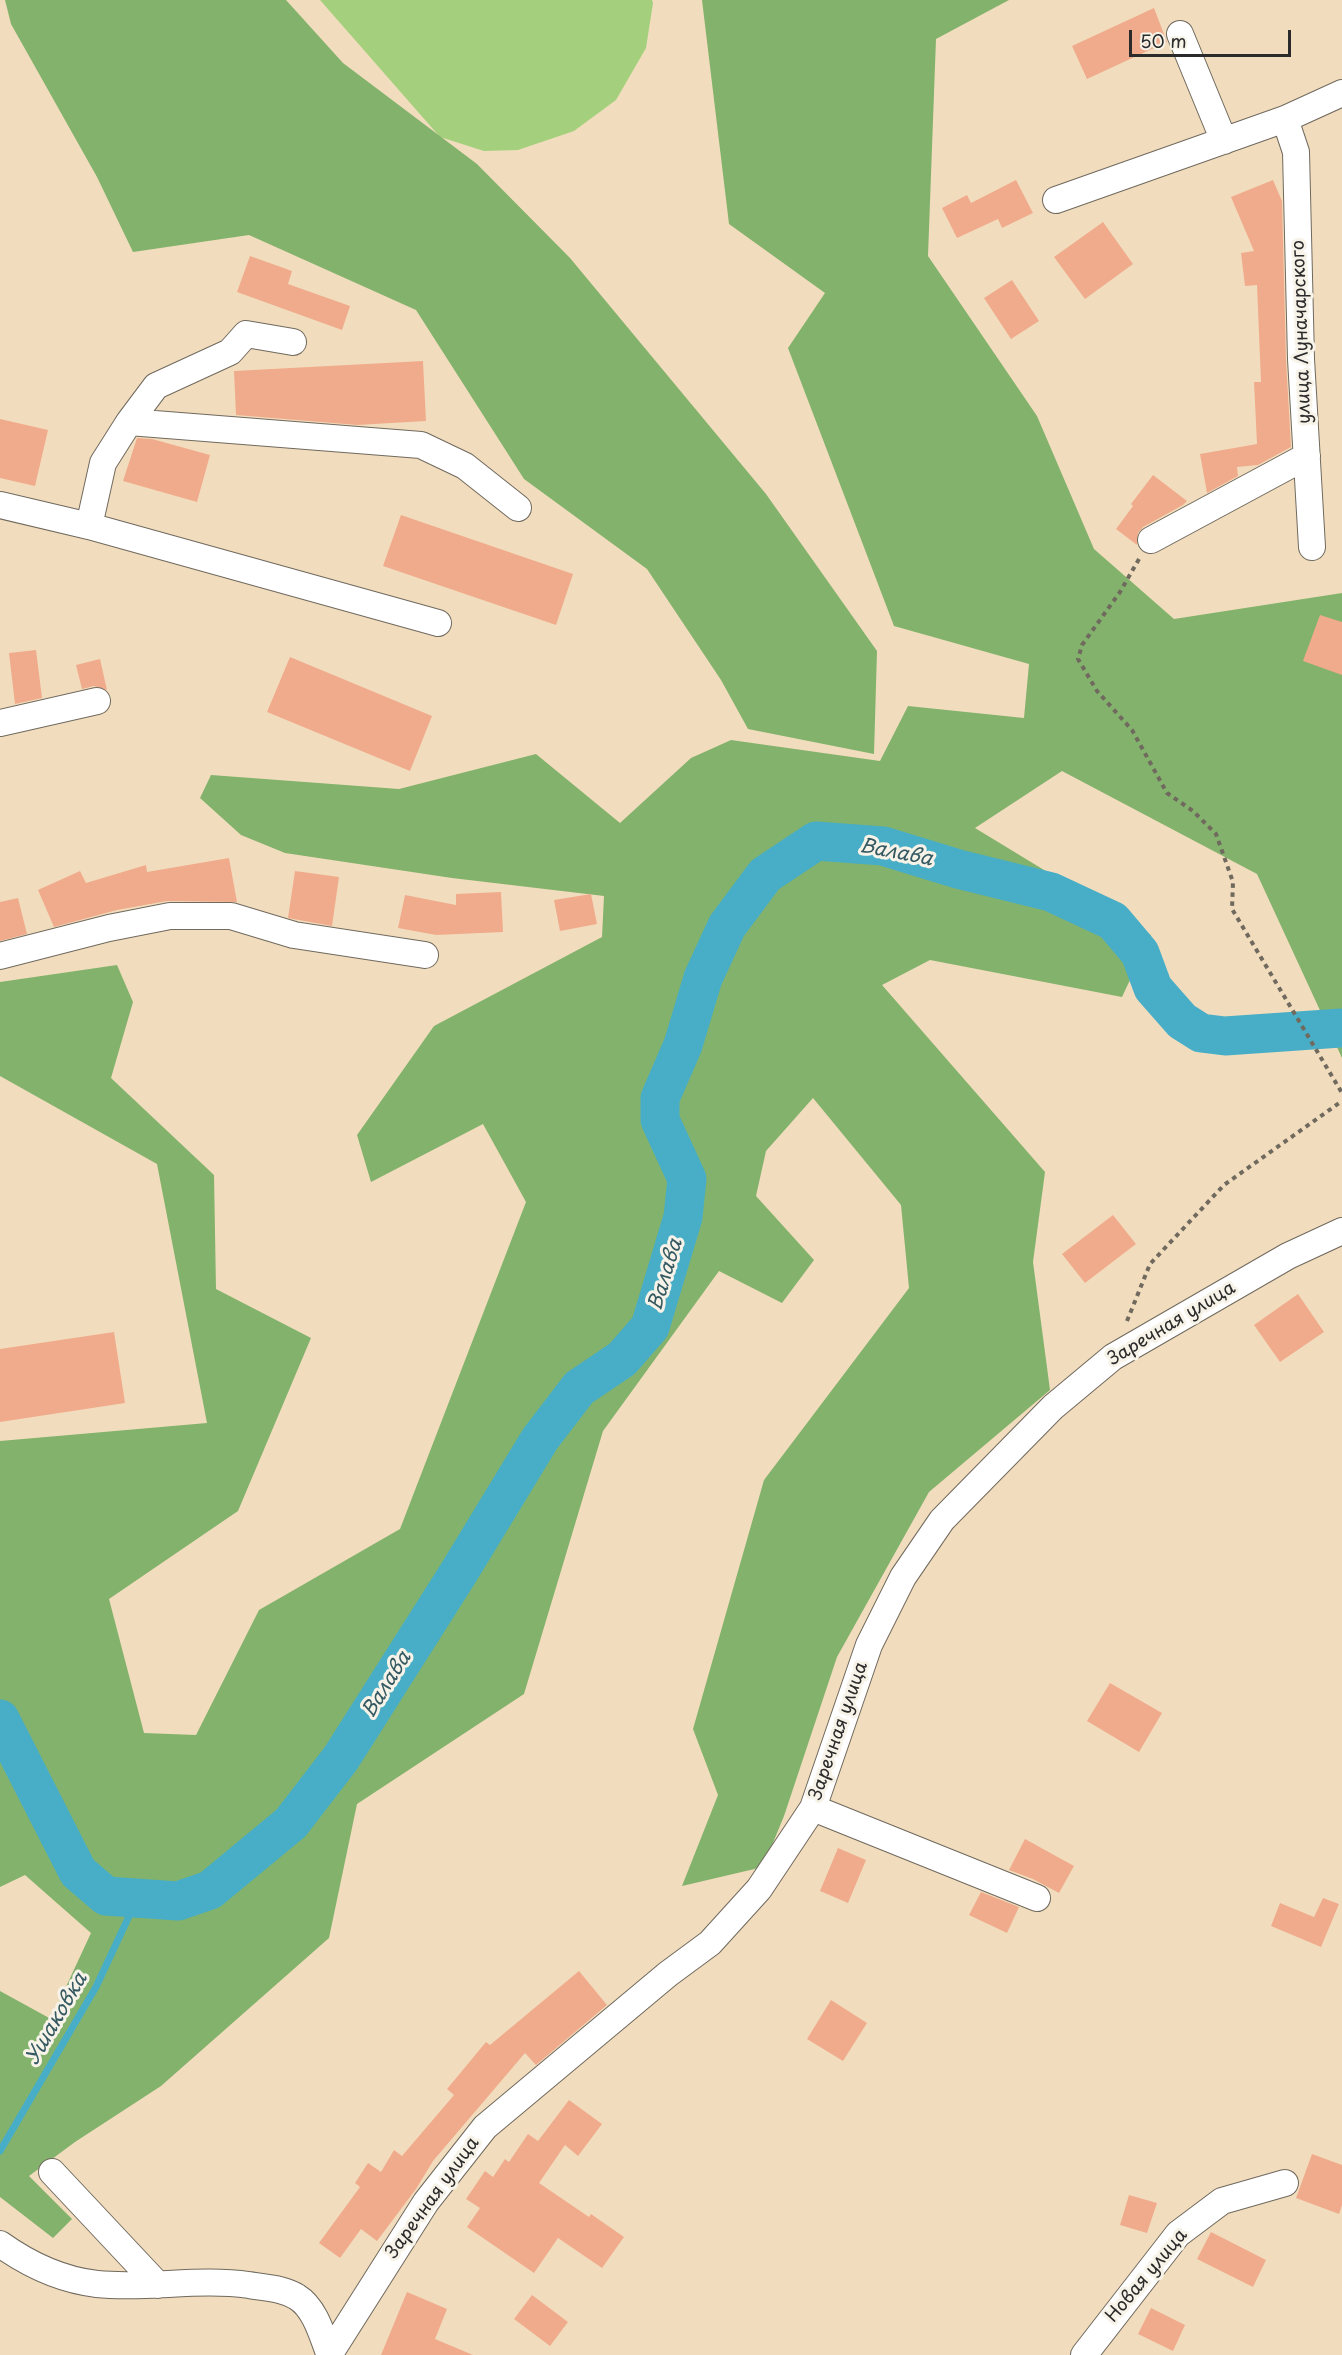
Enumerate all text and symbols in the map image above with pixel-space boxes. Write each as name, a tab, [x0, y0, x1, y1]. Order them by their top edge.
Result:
scale bar	[1132, 18, 1294, 56]
text: 50 m	[1140, 27, 1187, 54]
street label: улица Луначарского	[1288, 240, 1316, 424]
water label: Валава	[858, 834, 934, 872]
water label: Валава	[644, 1236, 688, 1314]
street label: Заречная улица	[1104, 1278, 1240, 1370]
water label: Валава	[357, 1647, 417, 1723]
street label: Заречная улица	[805, 1659, 873, 1803]
water label: Ушаковка	[21, 1969, 93, 2069]
street label: Заречная улица	[382, 2133, 484, 2263]
street label: Новая улица	[1102, 2225, 1192, 2327]

